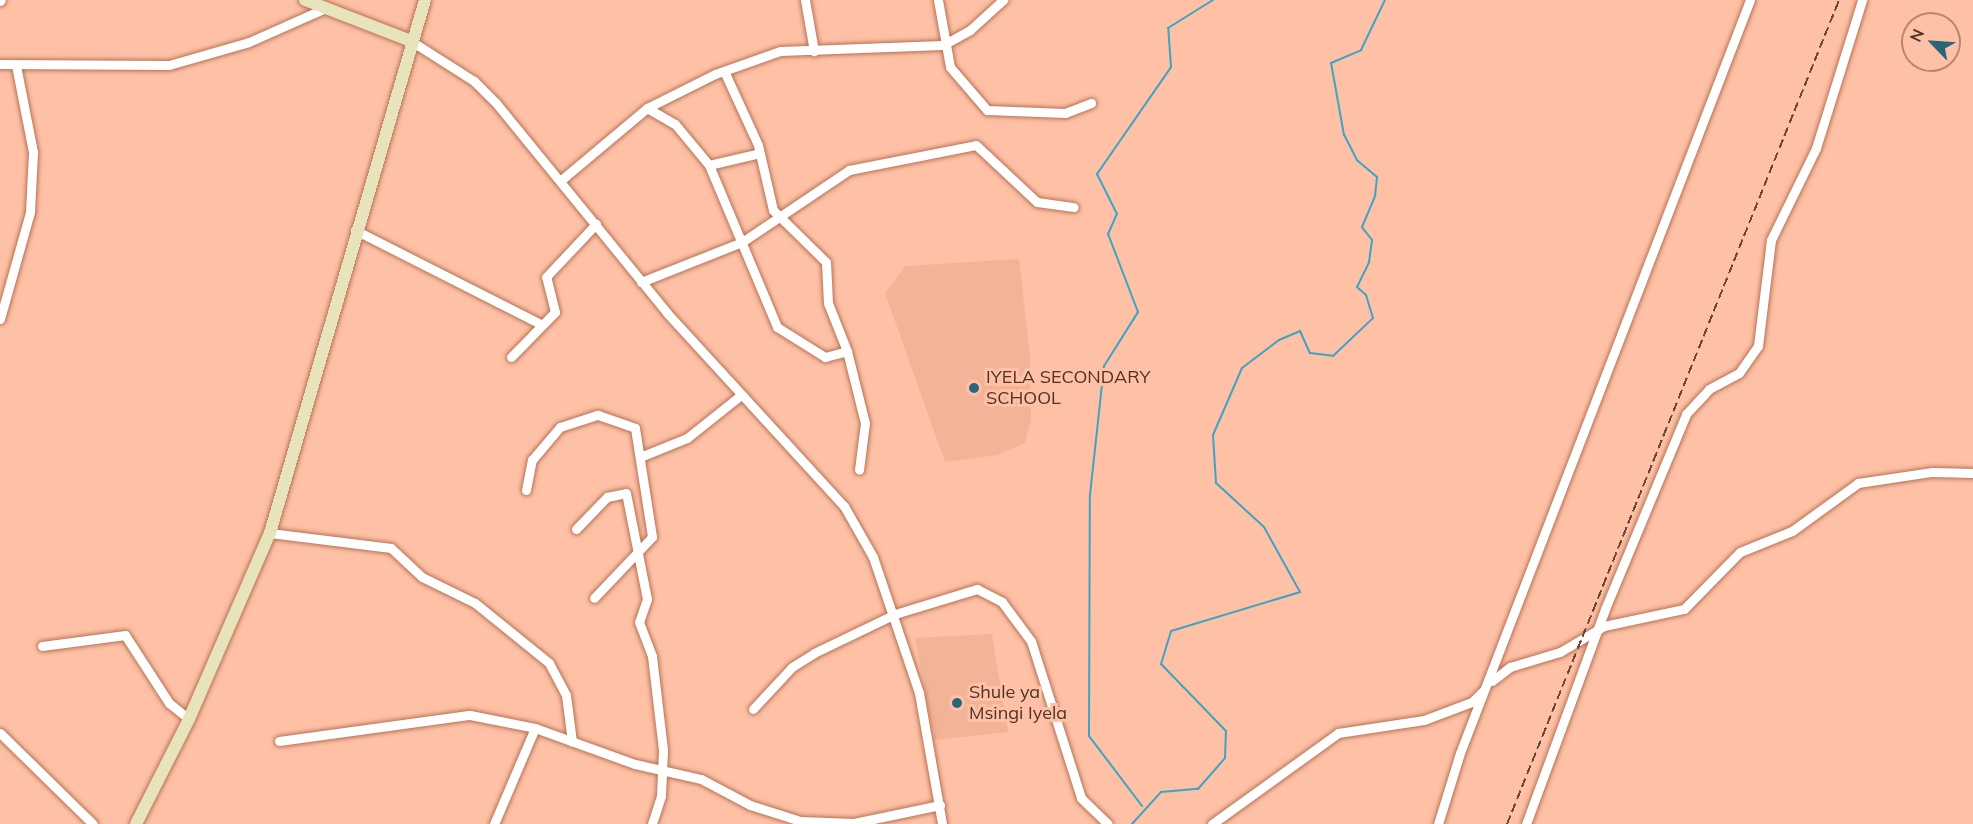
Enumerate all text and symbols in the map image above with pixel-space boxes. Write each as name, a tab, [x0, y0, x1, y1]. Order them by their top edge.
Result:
north arrow	[1901, 12, 1961, 72]
text: N	[1905, 26, 1928, 45]
place label: IYELA SECONDARY SCHOOL	[986, 367, 1151, 410]
marker: IYELA SECONDARY SCHOOL	[967, 381, 981, 395]
place label: Shule ya Msingi Iyela	[969, 682, 1067, 724]
marker: Shule ya Msingi Iyela	[950, 696, 964, 710]

